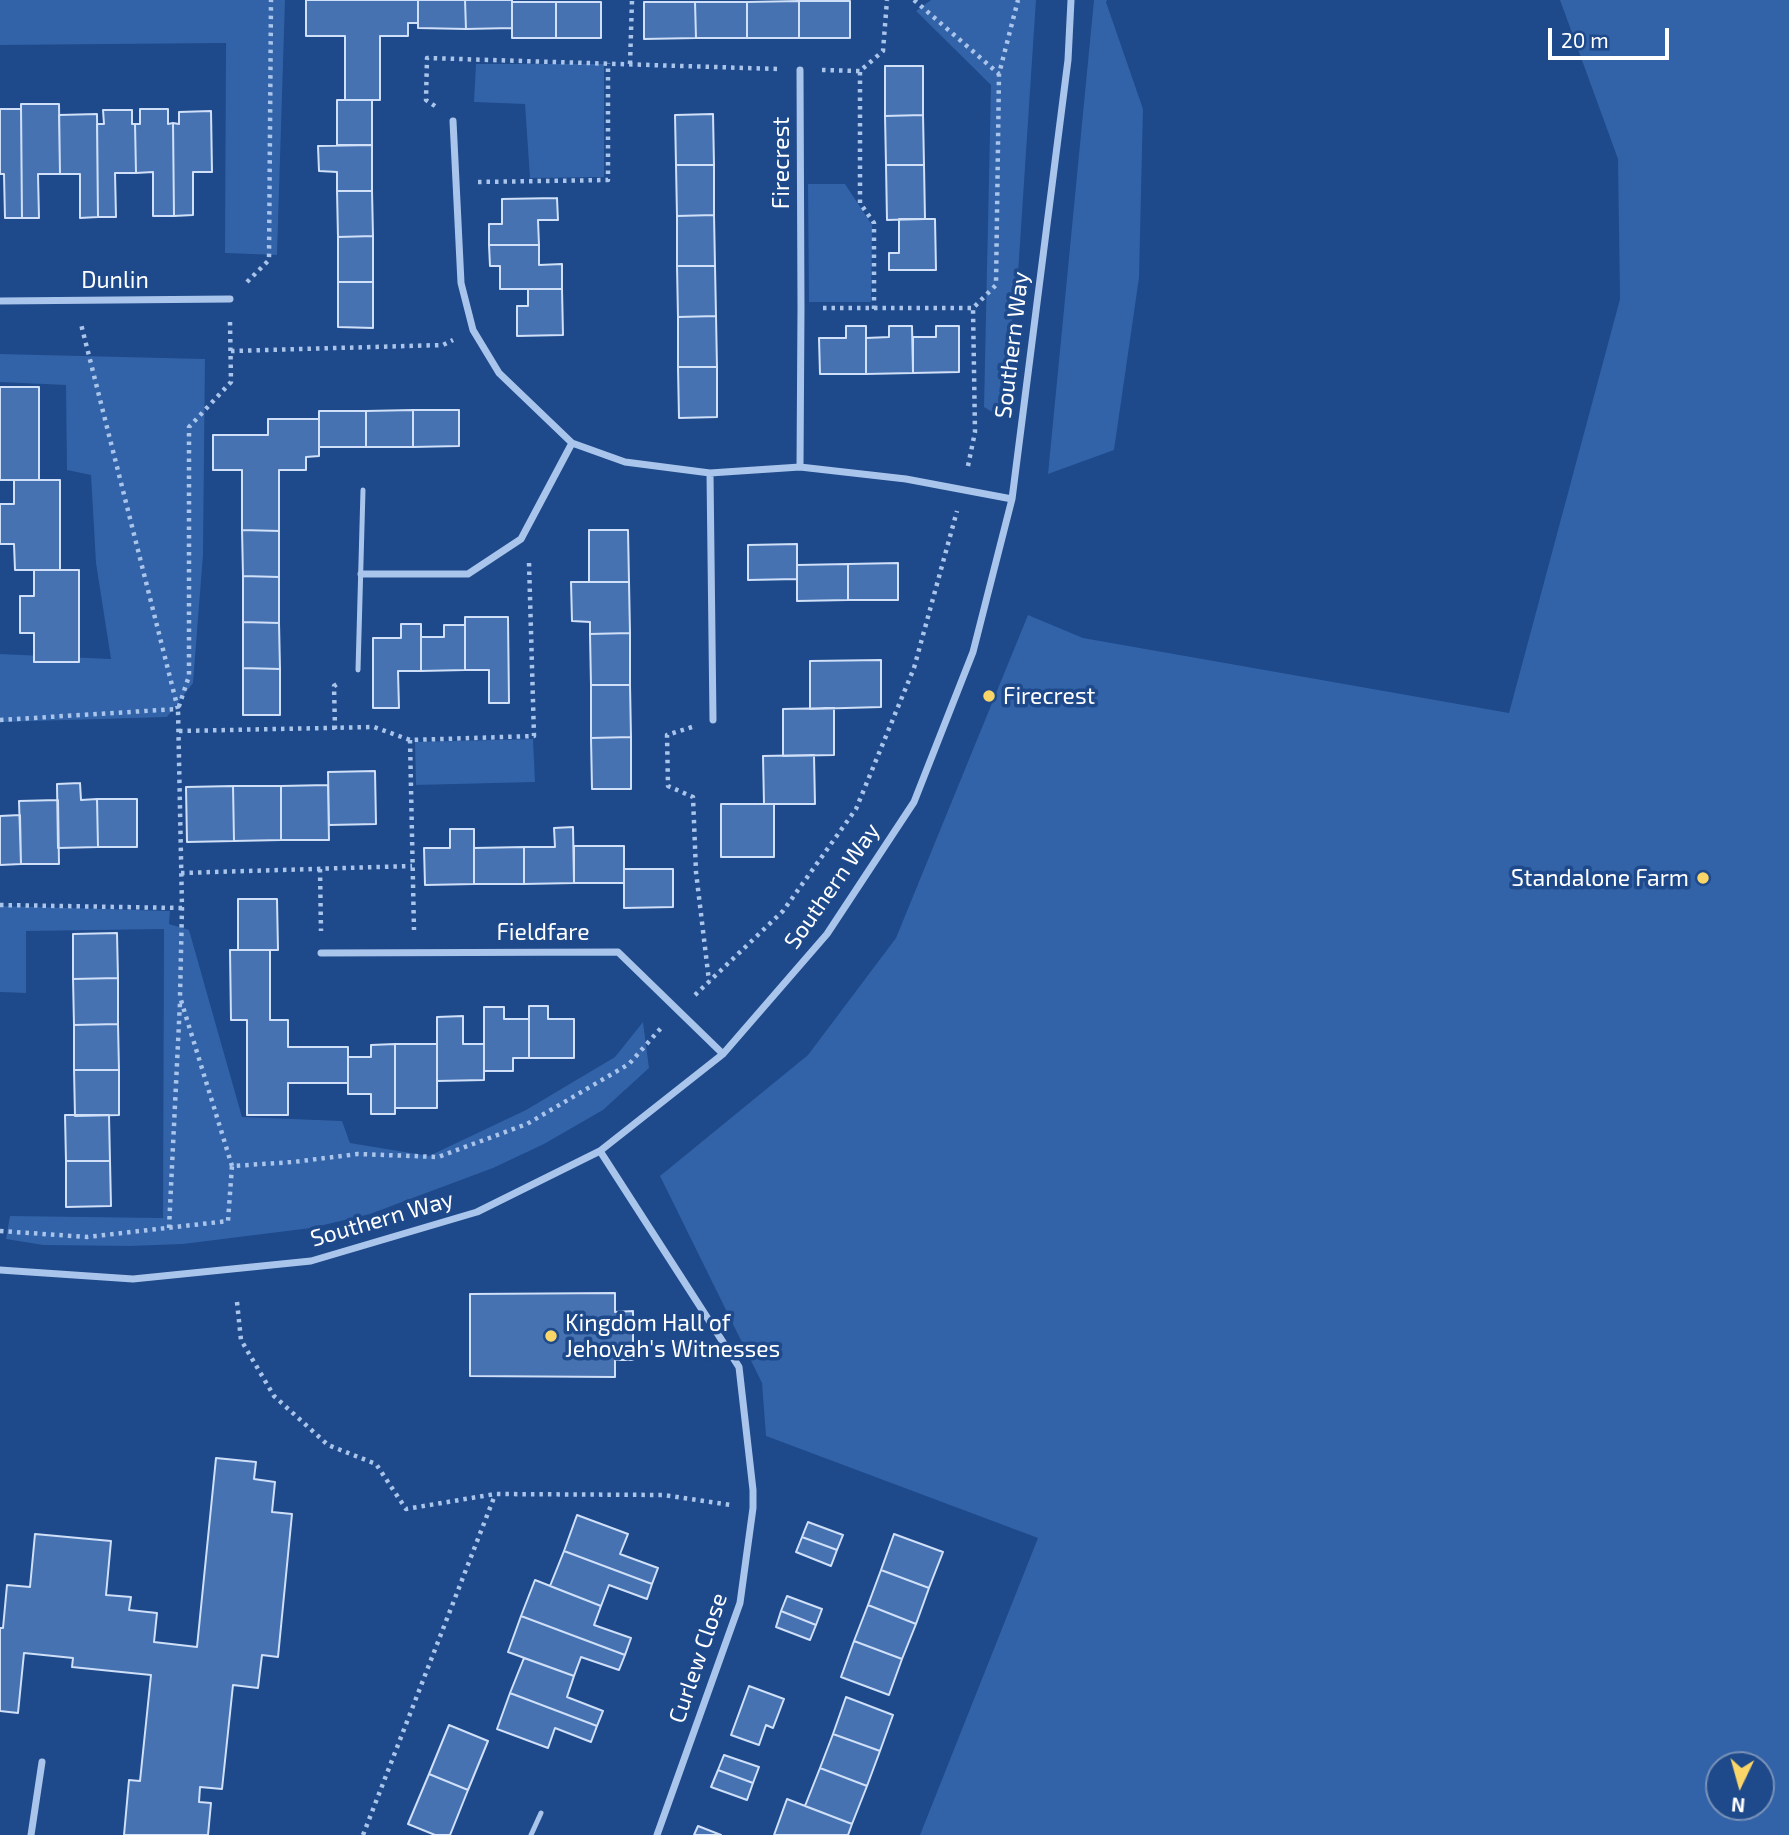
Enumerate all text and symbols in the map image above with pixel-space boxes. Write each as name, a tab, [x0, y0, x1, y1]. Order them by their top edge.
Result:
scale bar	[1551, 14, 1672, 58]
text: 20 m	[1561, 27, 1609, 52]
street label: Firecrest	[767, 117, 795, 209]
street label: Dunlin	[81, 266, 149, 294]
street label: Southern Way	[989, 270, 1035, 420]
place label: Firecrest	[1003, 682, 1095, 710]
marker: Firecrest	[981, 688, 997, 704]
street label: Southern Way	[778, 818, 886, 954]
place label: Standalone Farm	[1511, 864, 1689, 892]
marker: Standalone Farm	[1695, 870, 1711, 886]
street label: Fieldfare	[496, 918, 590, 946]
street label: Southern Way	[307, 1185, 457, 1253]
place label: Kingdom Hall of Jehovah's Witnesses	[565, 1309, 780, 1363]
marker: Kingdom Hall of Jehovah's Witnesses	[543, 1328, 559, 1344]
street label: Curlew Close	[663, 1589, 733, 1727]
north arrow	[1705, 1751, 1775, 1821]
text: N	[1730, 1793, 1746, 1817]

